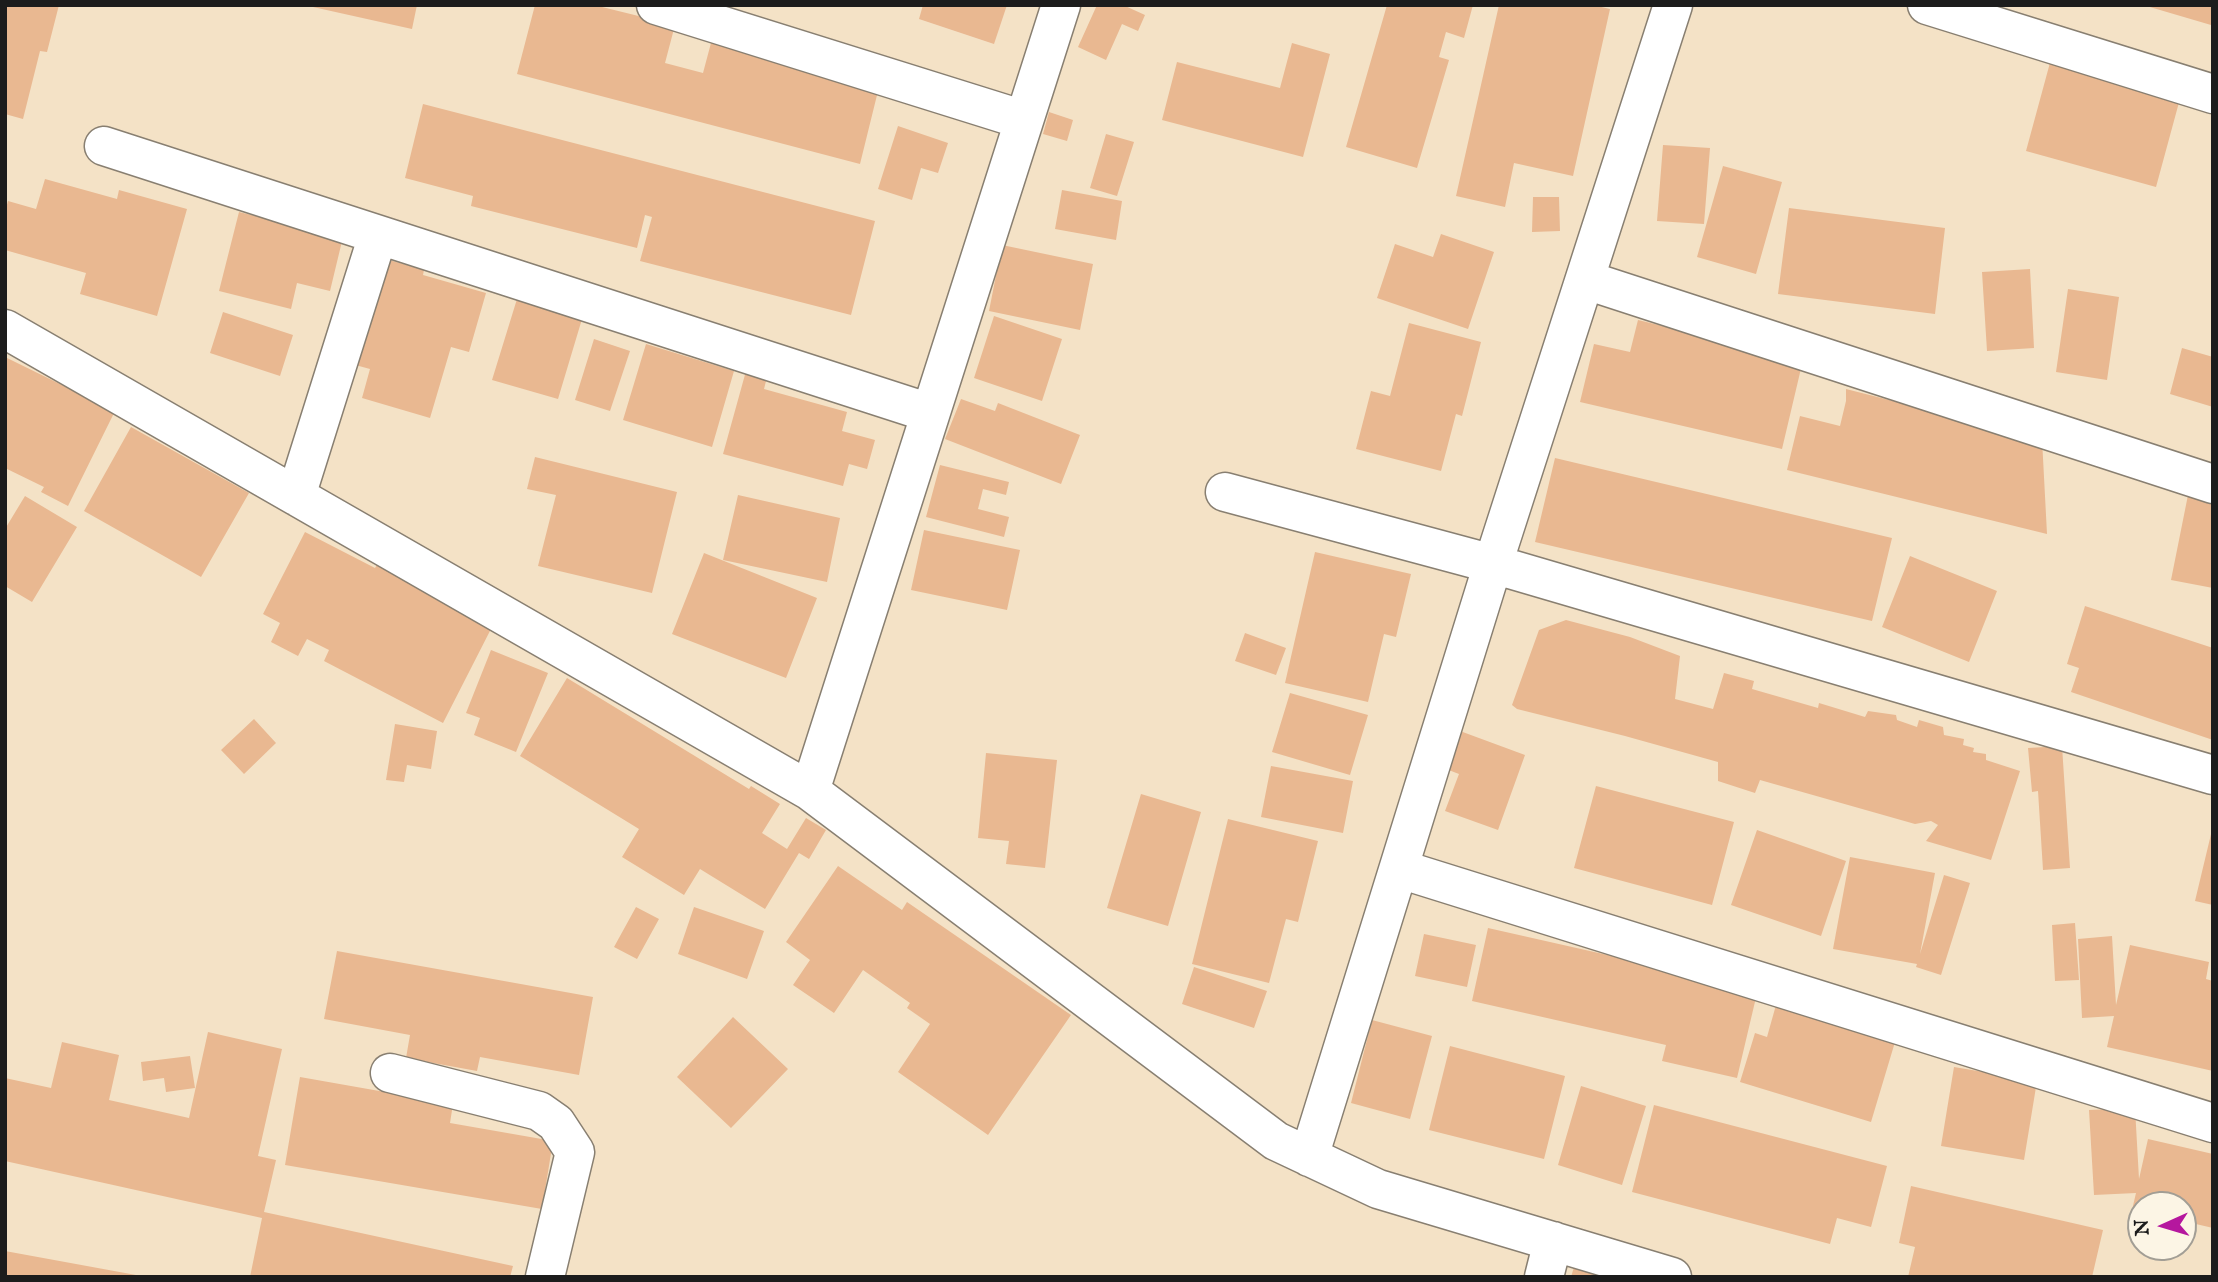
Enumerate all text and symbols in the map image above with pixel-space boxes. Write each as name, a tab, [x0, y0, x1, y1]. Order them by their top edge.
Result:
north arrow	[2127, 1191, 2197, 1261]
text: N	[2131, 1218, 2156, 1236]

